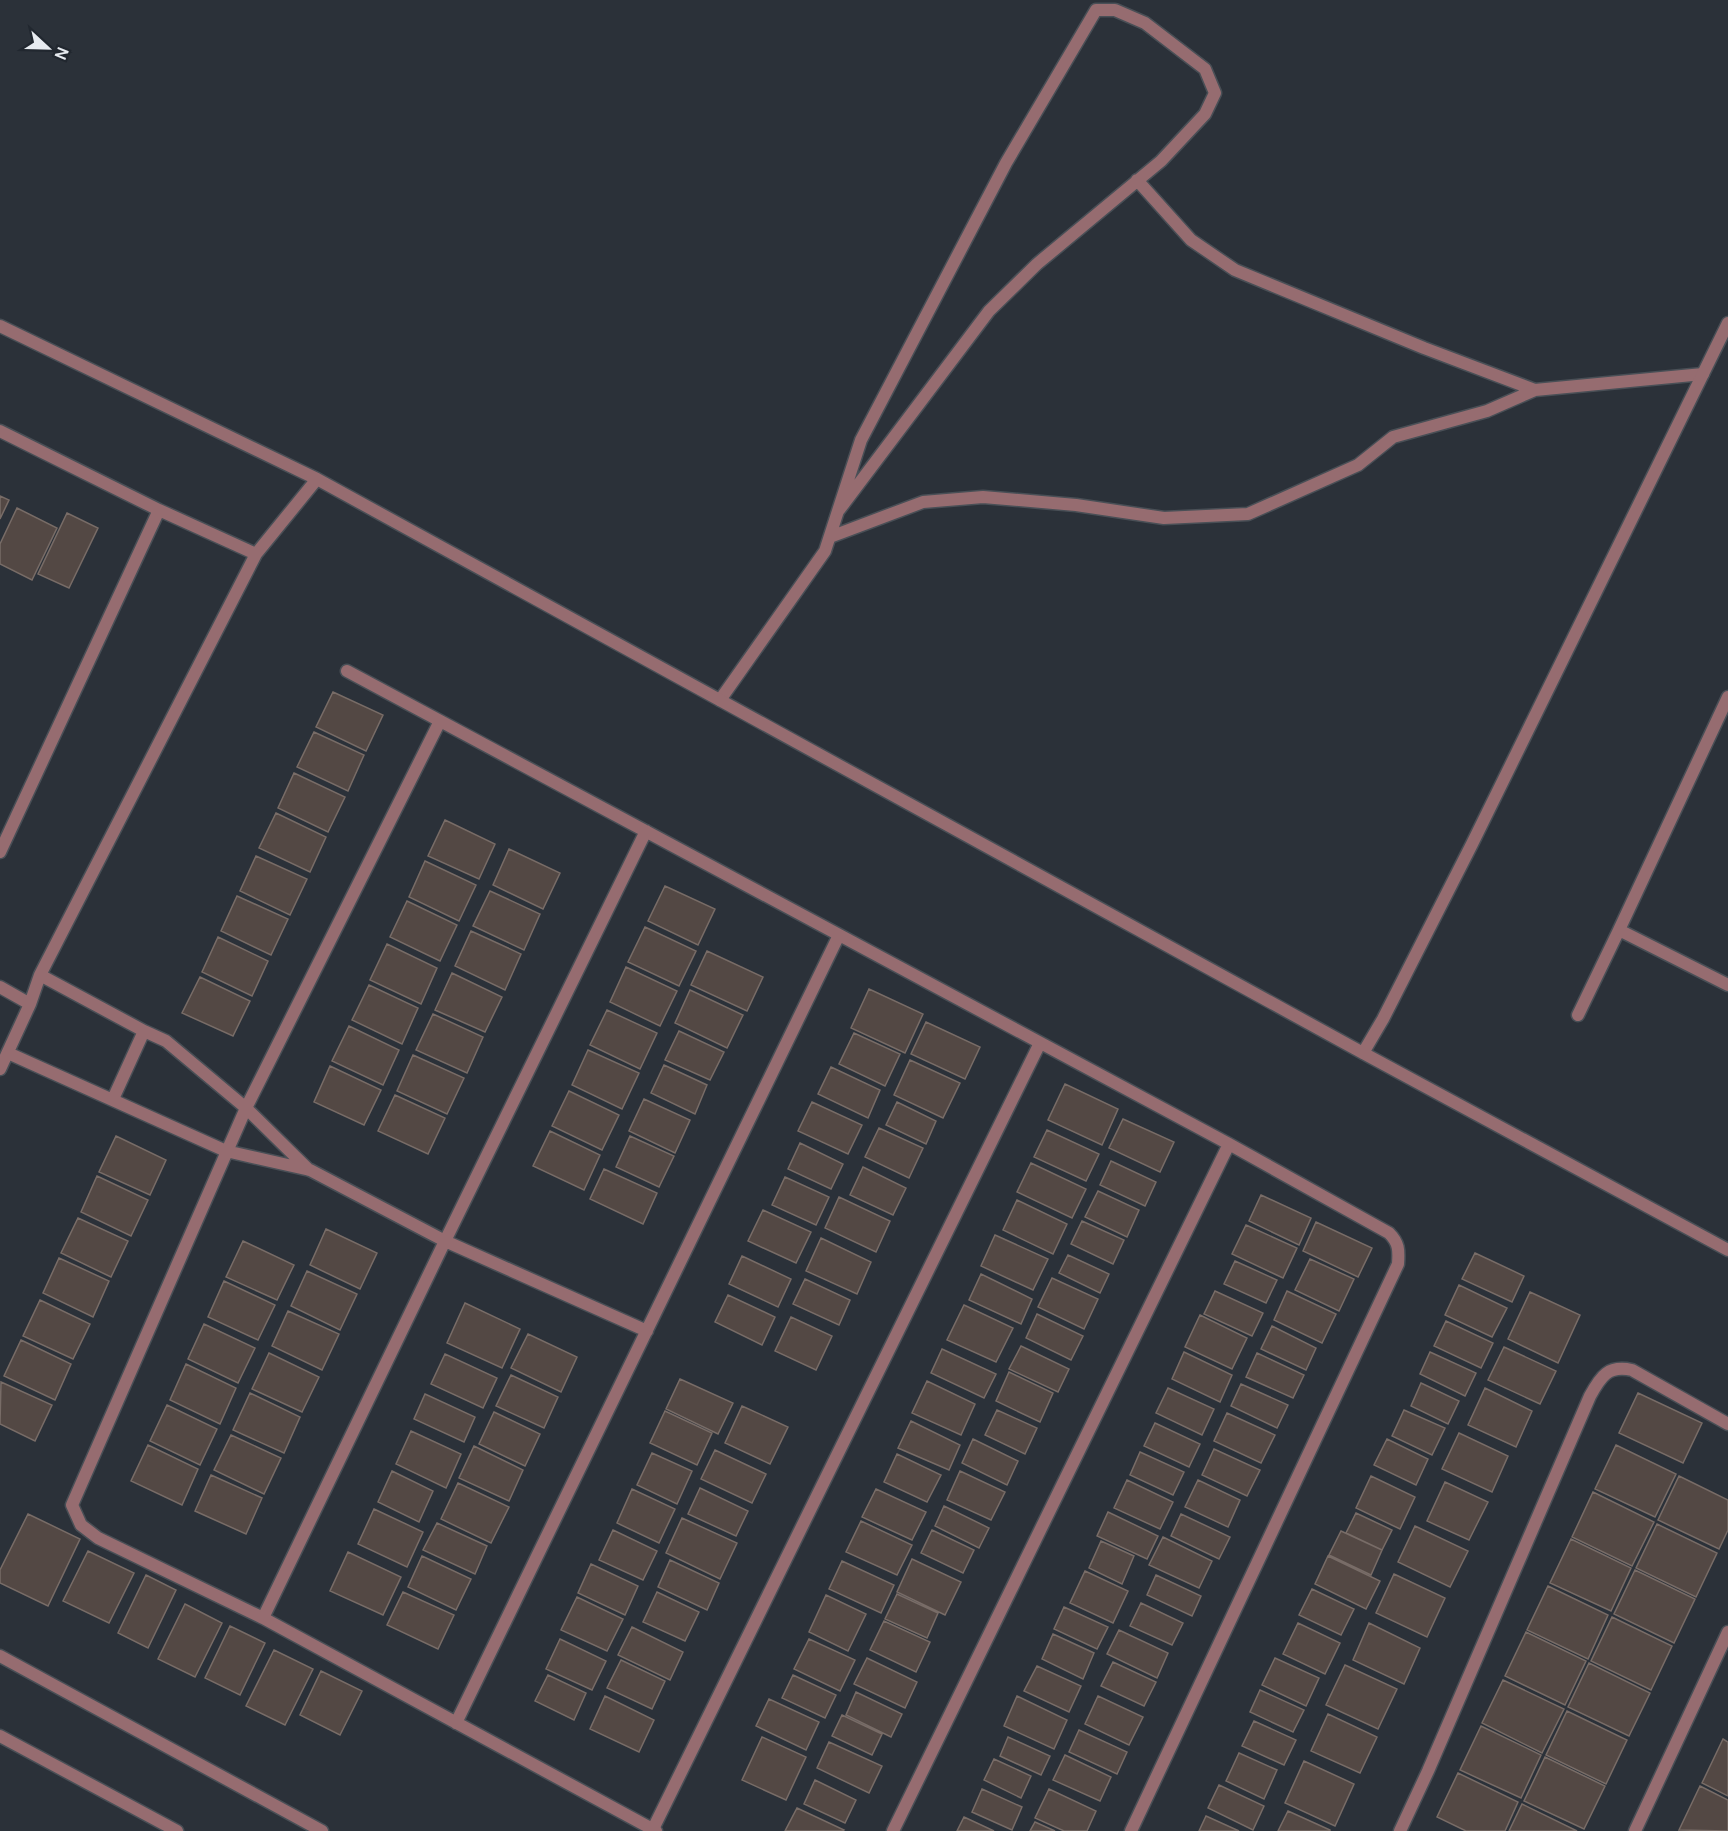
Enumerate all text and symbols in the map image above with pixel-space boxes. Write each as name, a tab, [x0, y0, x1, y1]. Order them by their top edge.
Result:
north arrow	[18, 18, 78, 78]
text: N	[50, 44, 74, 63]

